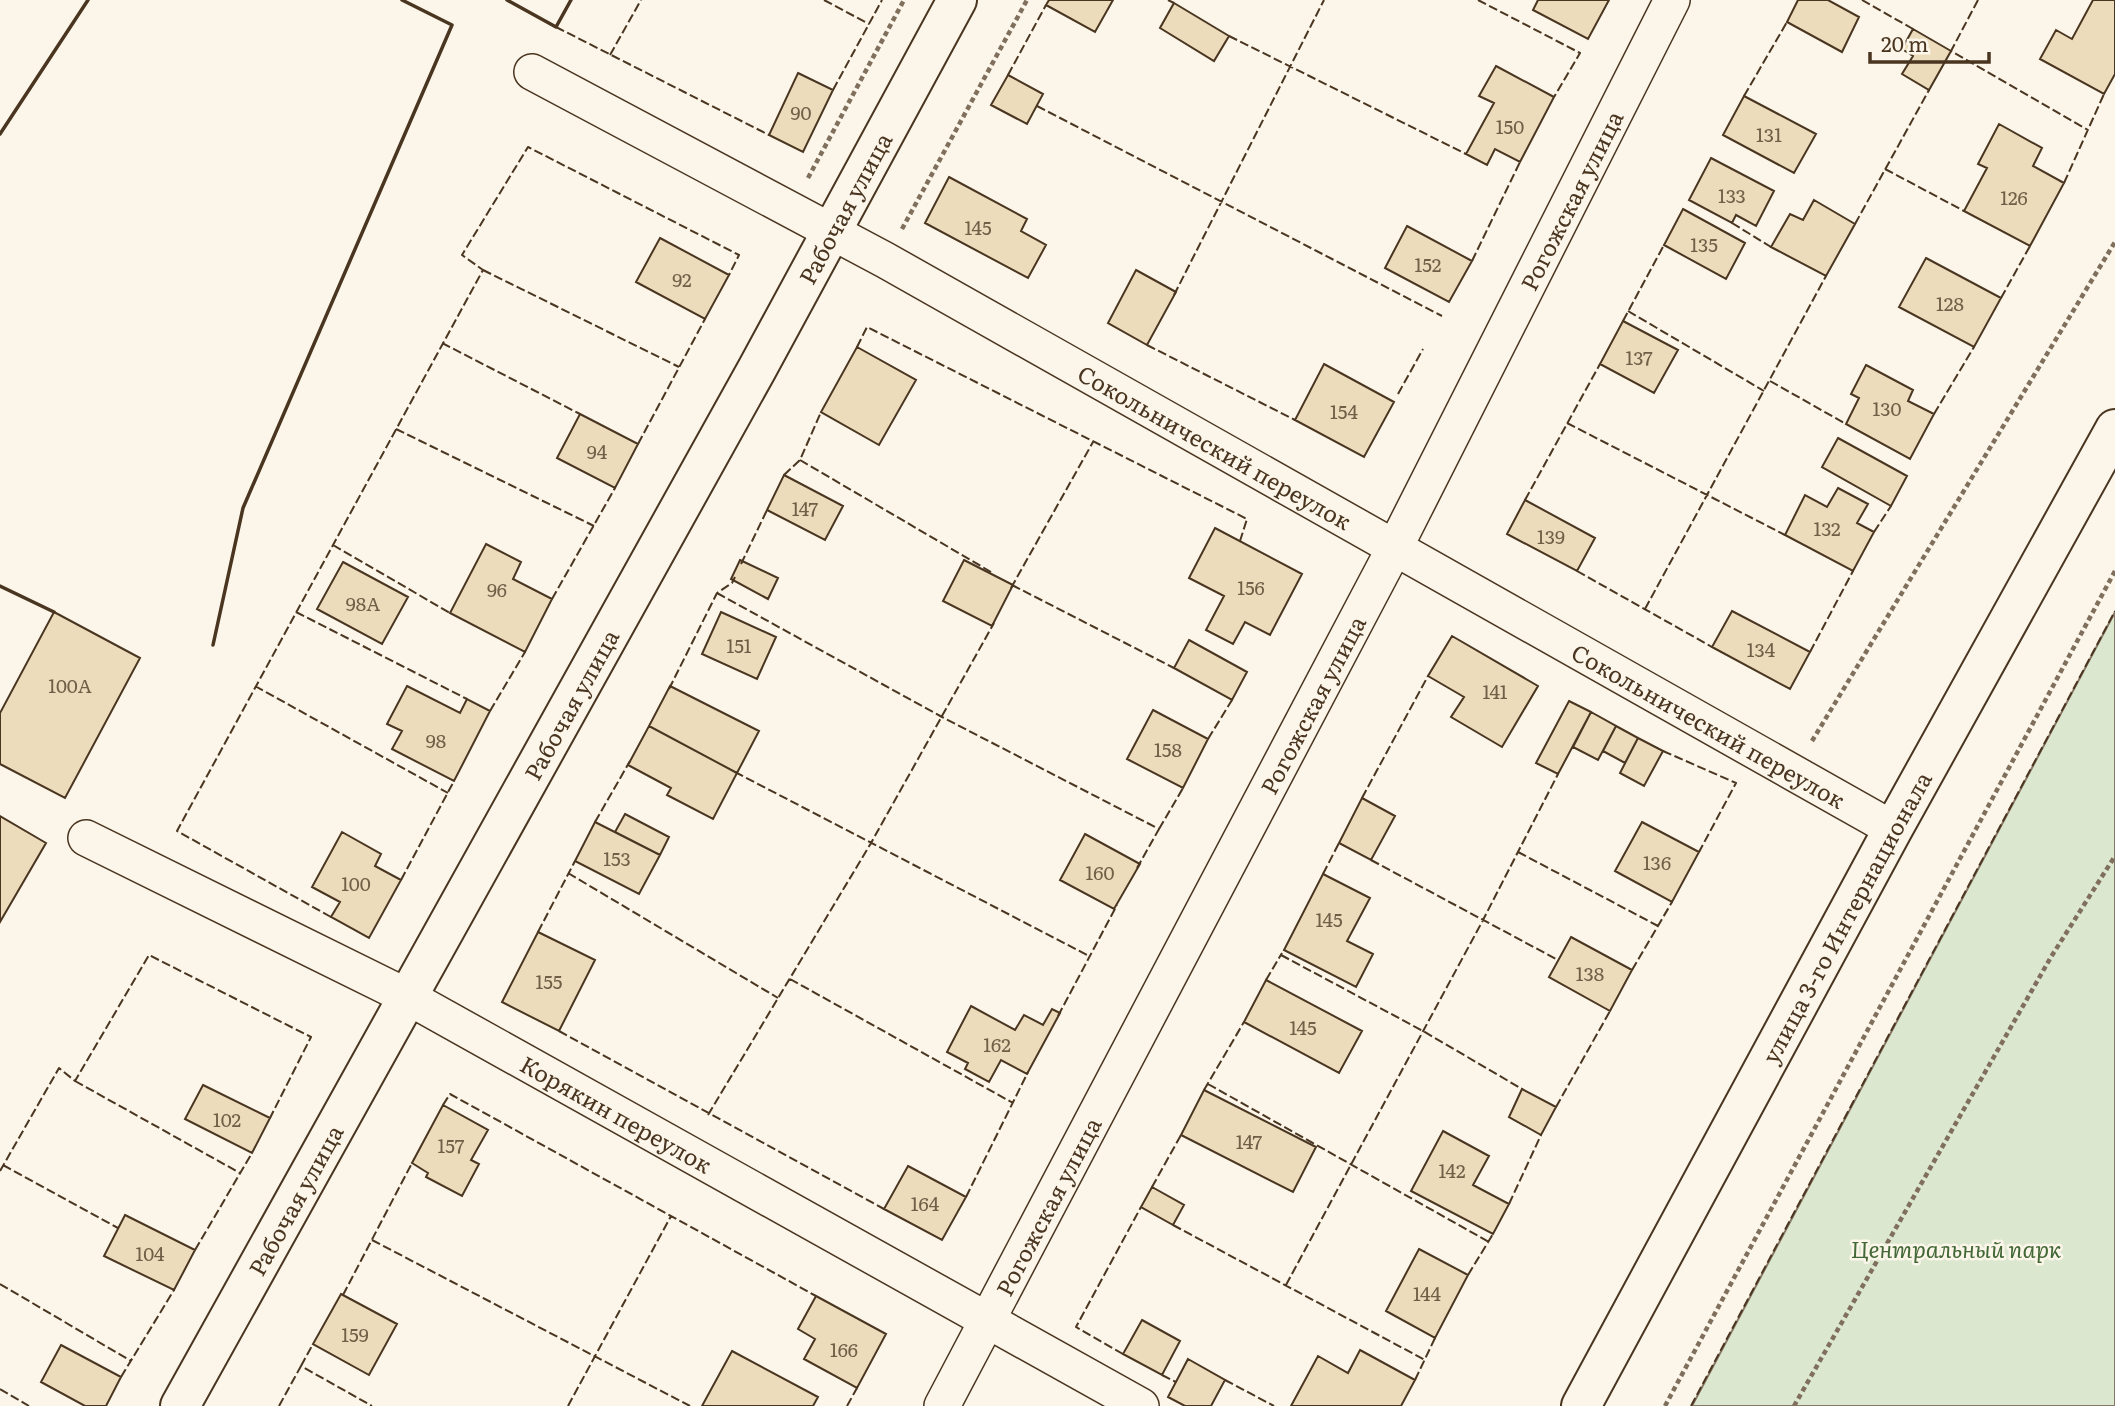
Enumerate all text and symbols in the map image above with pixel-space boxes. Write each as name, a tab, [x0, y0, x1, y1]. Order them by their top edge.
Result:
scale bar	[1870, 21, 1989, 65]
text: 20 m	[1881, 27, 1928, 58]
house number: 90	[791, 98, 811, 126]
street label: Рогожская улица	[1511, 104, 1631, 296]
house number: 150	[1496, 112, 1524, 140]
house number: 131	[1756, 120, 1782, 148]
street label: Рабочая улица	[789, 125, 900, 290]
house number: 133	[1718, 181, 1746, 209]
house number: 126	[2000, 183, 2028, 211]
house number: 145	[964, 213, 992, 241]
house number: 135	[1690, 230, 1718, 258]
house number: 152	[1415, 250, 1441, 278]
house number: 92	[672, 265, 692, 293]
house number: 128	[1936, 289, 1964, 317]
house number: 137	[1625, 343, 1653, 371]
street label: Сокольнический переулок	[1072, 356, 1358, 537]
house number: 130	[1872, 394, 1902, 422]
house number: 154	[1330, 397, 1358, 425]
house number: 94	[587, 437, 608, 465]
house number: 147	[792, 494, 819, 522]
house number: 132	[1813, 514, 1841, 542]
house number: 139	[1537, 522, 1565, 550]
house number: 156	[1237, 573, 1265, 601]
house number: 96	[487, 575, 507, 603]
house number: 98А	[346, 589, 380, 617]
street label: Рогожская улица	[1251, 609, 1373, 800]
street label: Рабочая улица	[515, 622, 626, 786]
house number: 151	[726, 631, 752, 659]
street label: Сокольнический переулок	[1566, 634, 1852, 816]
house number: 134	[1747, 635, 1776, 663]
house number: 100А	[48, 671, 92, 699]
house number: 141	[1482, 677, 1508, 705]
house number: 98	[426, 726, 446, 754]
house number: 158	[1154, 735, 1182, 763]
street label: улица 3-го Интернационала	[1753, 764, 1939, 1069]
house number: 153	[603, 844, 631, 872]
house number: 136	[1643, 848, 1671, 876]
house number: 160	[1086, 858, 1114, 886]
house number: 100	[341, 869, 371, 897]
house number: 145	[1315, 905, 1343, 933]
house number: 138	[1576, 959, 1604, 987]
house number: 155	[535, 967, 563, 995]
house number: 145	[1289, 1013, 1317, 1041]
house number: 162	[983, 1030, 1011, 1058]
street label: Корякин переулок	[515, 1046, 719, 1181]
house number: 102	[213, 1105, 241, 1133]
street label: Рогожская улица	[986, 1110, 1109, 1301]
street label: Рабочая улица	[239, 1118, 351, 1281]
house number: 147	[1236, 1127, 1263, 1155]
house number: 157	[438, 1131, 465, 1159]
house number: 142	[1438, 1156, 1466, 1184]
house number: 164	[911, 1189, 940, 1217]
park label: Центральный парк	[1851, 1231, 2062, 1265]
house number: 104	[135, 1239, 165, 1267]
house number: 144	[1413, 1279, 1441, 1307]
house number: 159	[341, 1320, 369, 1348]
house number: 166	[830, 1335, 858, 1363]

